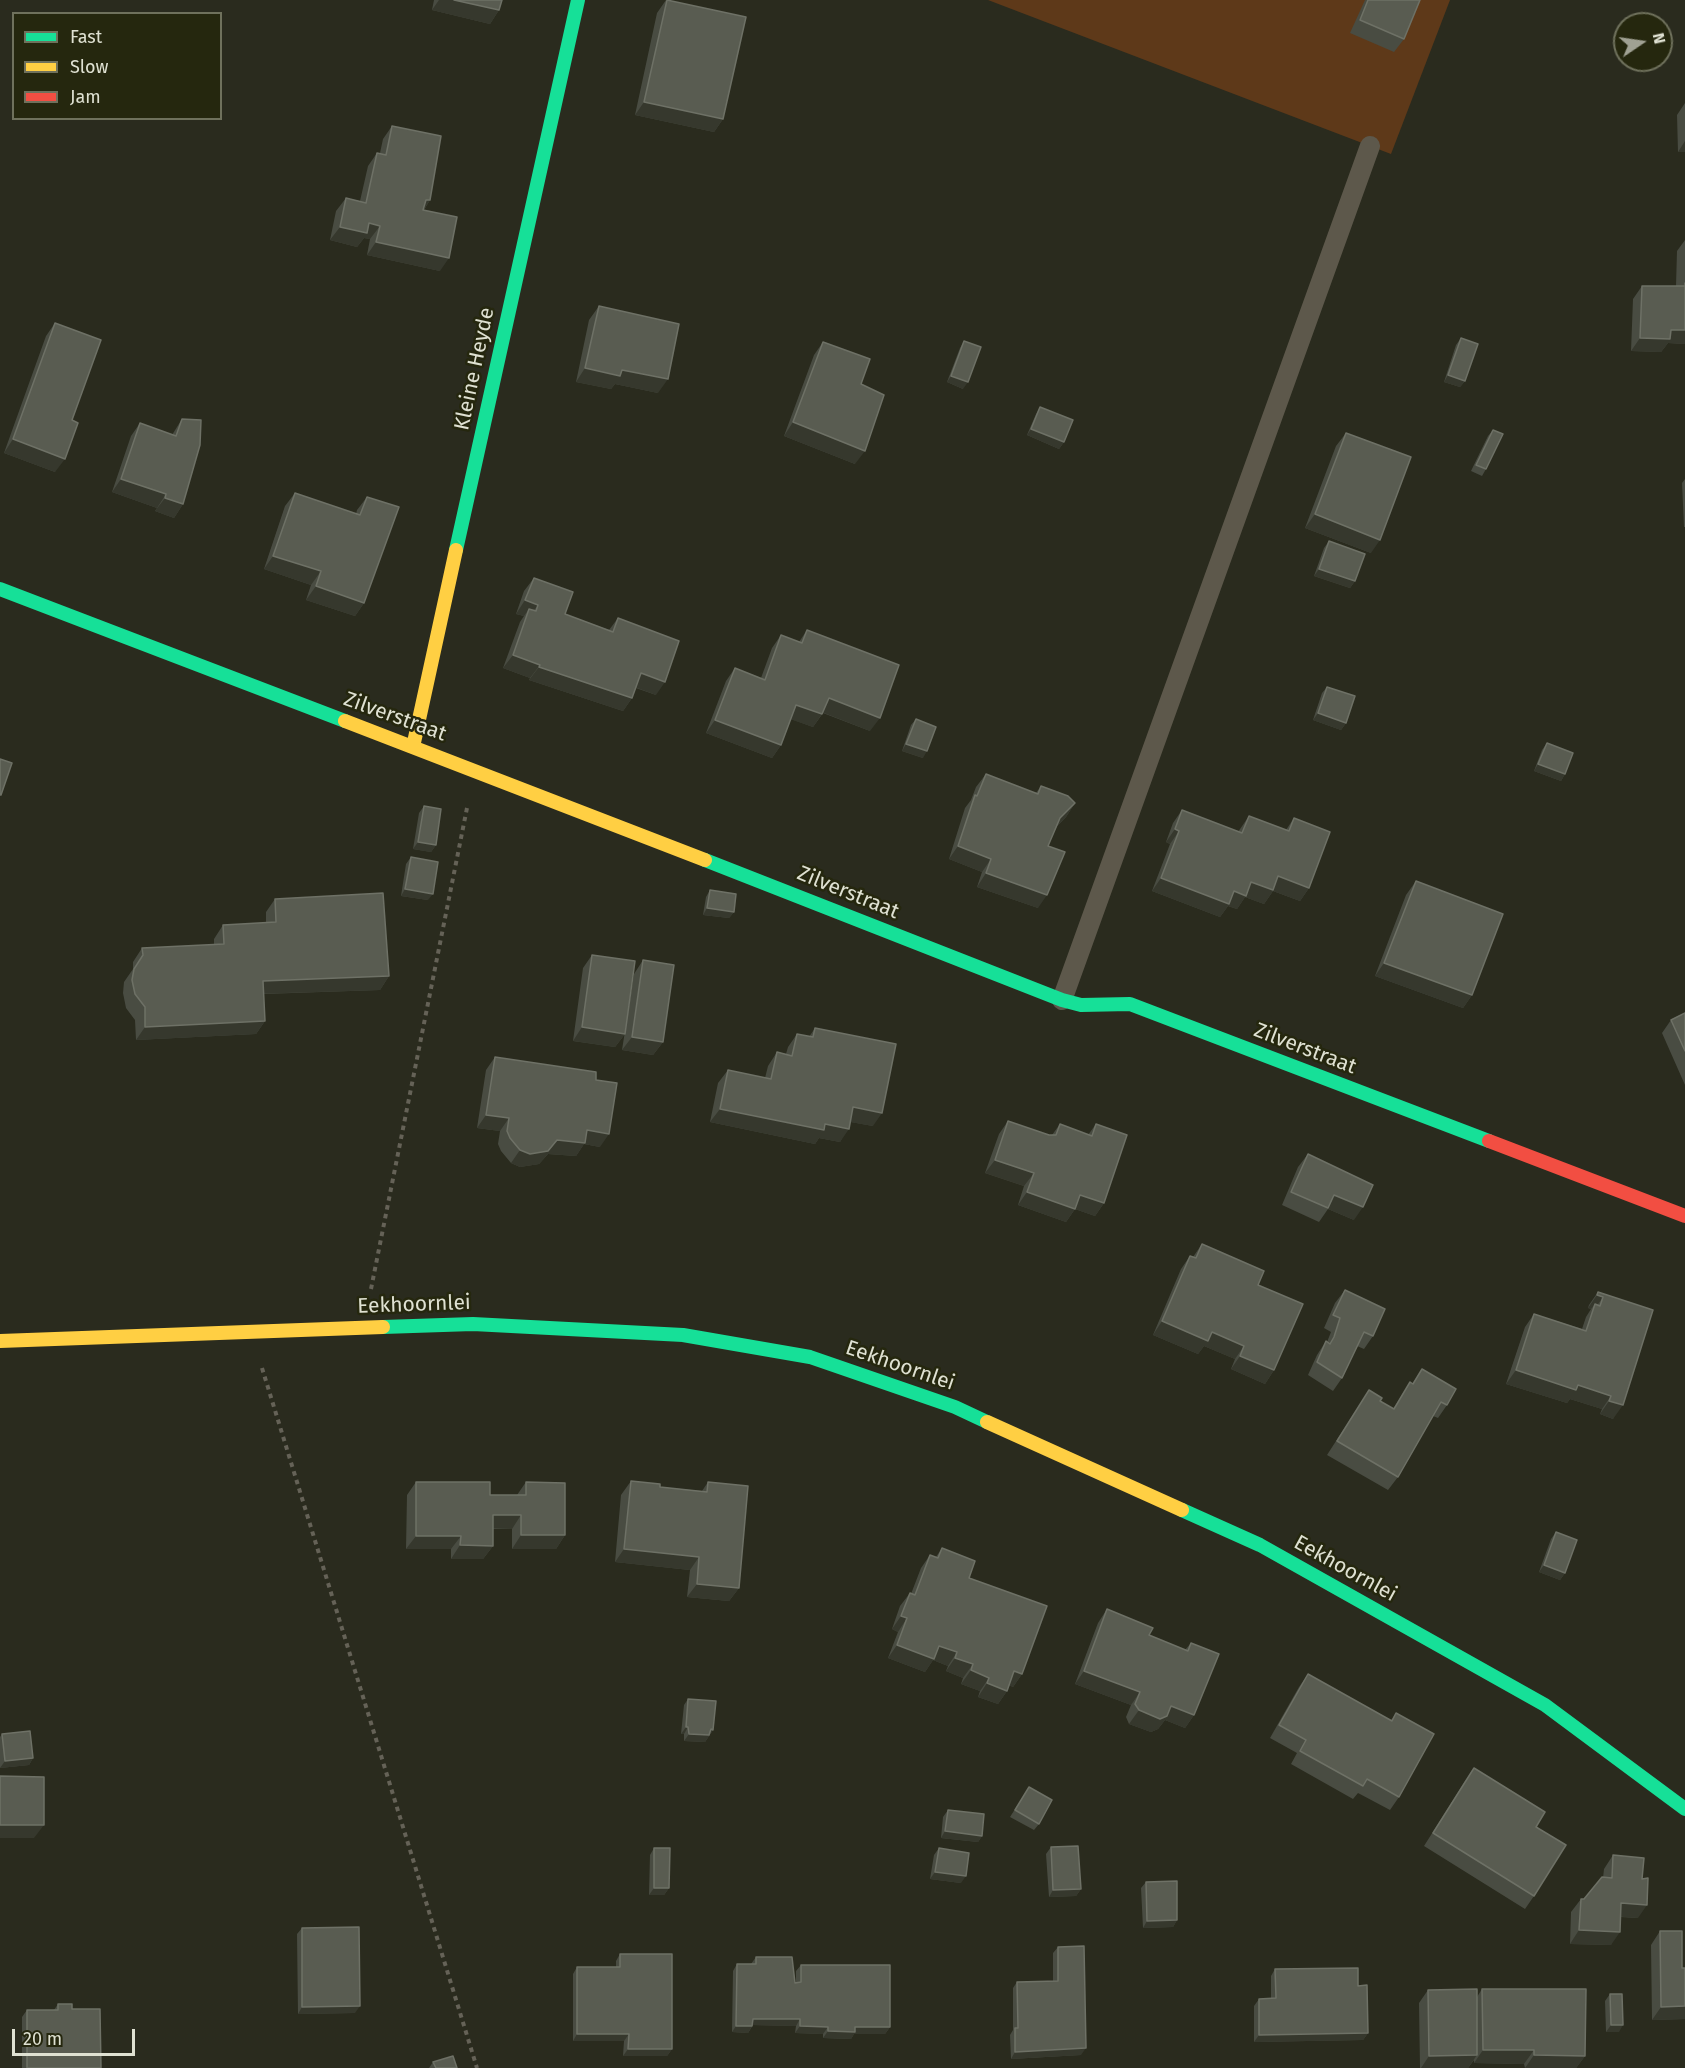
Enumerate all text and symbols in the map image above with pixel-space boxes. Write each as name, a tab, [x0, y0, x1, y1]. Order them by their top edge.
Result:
legend	[12, 12, 222, 120]
north arrow	[1613, 12, 1673, 72]
text: Fast	[70, 26, 102, 48]
text: N	[1649, 31, 1670, 46]
text: Slow	[70, 56, 108, 78]
text: Jam	[70, 86, 101, 108]
street label: Kleine Heyde	[450, 305, 500, 433]
street label: Zilverstraat	[340, 687, 450, 747]
street label: Zilverstraat	[793, 861, 903, 925]
street label: Zilverstraat	[1250, 1018, 1360, 1080]
street label: Eekhoornlei	[357, 1290, 471, 1320]
street label: Eekhoornlei	[842, 1336, 958, 1396]
street label: Eekhoornlei	[1289, 1530, 1401, 1608]
scale bar	[15, 2017, 138, 2055]
text: 20 m	[23, 2028, 62, 2050]

